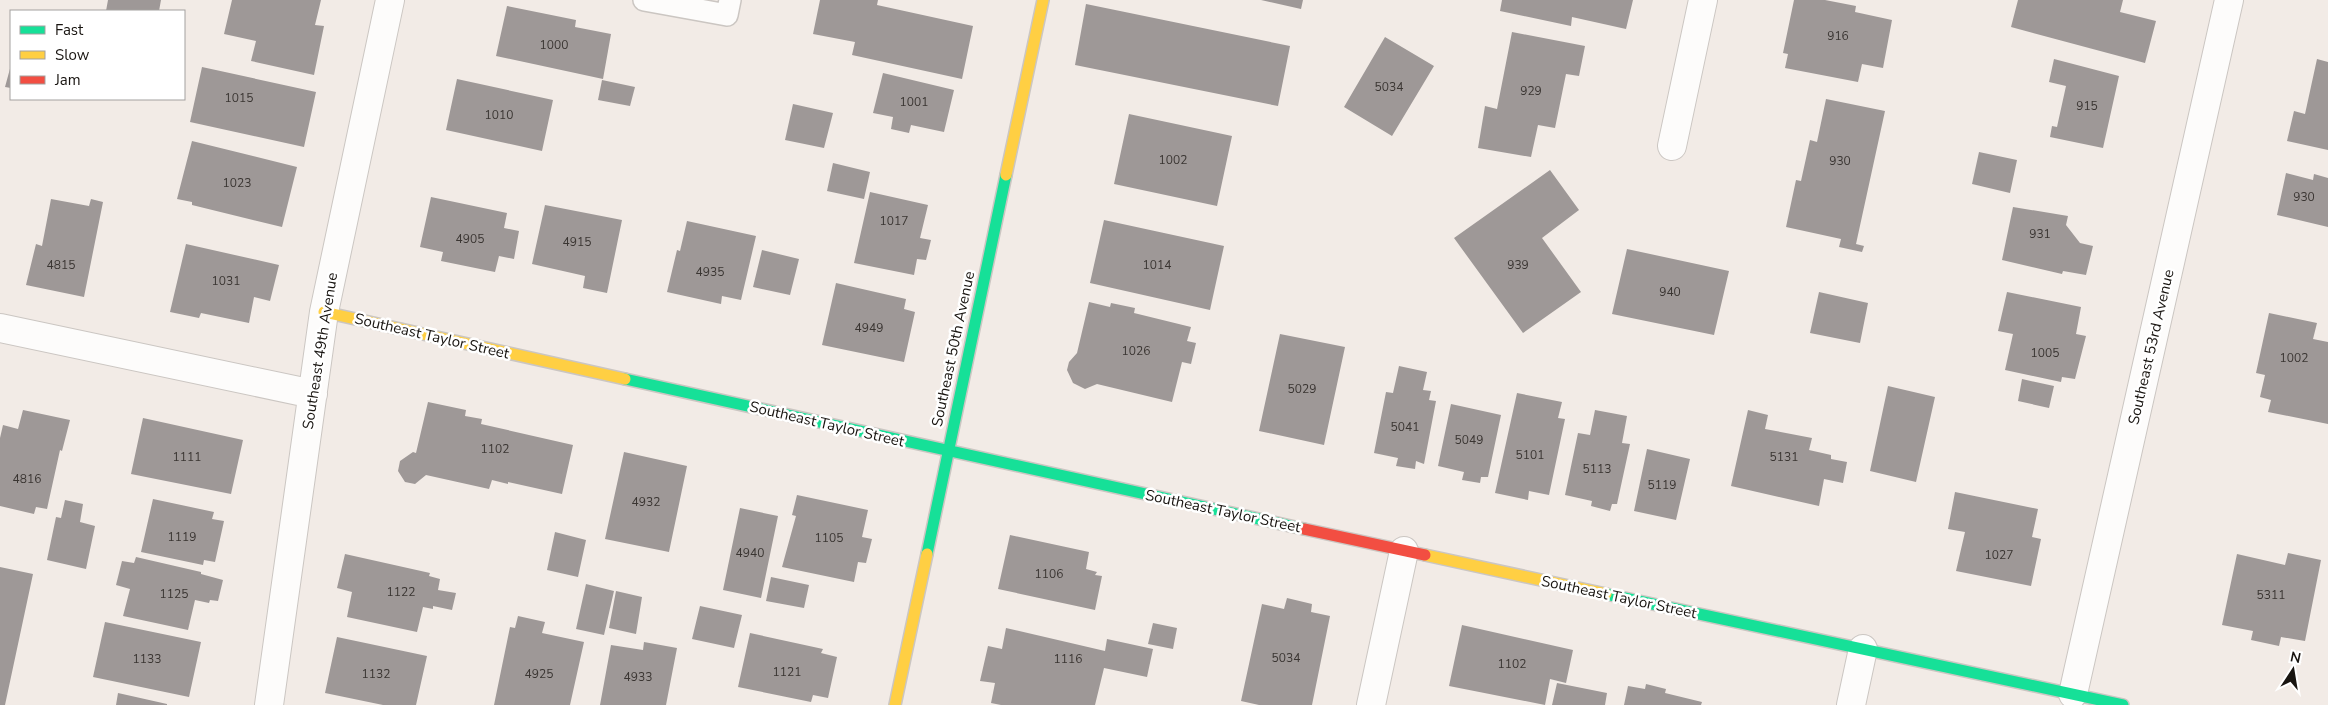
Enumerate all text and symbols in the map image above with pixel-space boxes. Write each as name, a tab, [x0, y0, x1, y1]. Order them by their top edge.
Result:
legend	[10, 10, 185, 100]
text: Fast	[55, 20, 84, 40]
house number: 916	[1827, 28, 1849, 44]
house number: 1000	[540, 37, 568, 53]
text: Slow	[55, 45, 90, 65]
text: Jam	[54, 70, 81, 90]
house number: 5034	[1375, 79, 1403, 95]
house number: 929	[1520, 83, 1542, 99]
house number: 1015	[225, 90, 253, 106]
house number: 1001	[900, 94, 928, 110]
house number: 915	[2076, 98, 2098, 114]
house number: 1010	[485, 107, 513, 123]
house number: 1002	[1159, 152, 1187, 168]
house number: 930	[1829, 153, 1851, 169]
house number: 1023	[223, 175, 251, 191]
house number: 930	[2293, 189, 2315, 205]
house number: 1017	[880, 213, 908, 229]
house number: 931	[2029, 226, 2051, 242]
house number: 4905	[456, 231, 484, 247]
house number: 4915	[563, 234, 591, 250]
house number: 4815	[47, 257, 75, 273]
house number: 1014	[1143, 257, 1171, 273]
house number: 939	[1507, 257, 1529, 273]
house number: 4935	[696, 264, 724, 280]
street label: Southeast 53rd Avenue	[2123, 267, 2179, 427]
street label: Southeast 50th Avenue	[927, 269, 979, 429]
street label: Southeast 49th Avenue	[298, 271, 342, 431]
house number: 1031	[212, 273, 240, 289]
house number: 940	[1659, 284, 1681, 300]
street label: Southeast Taylor Street	[353, 308, 512, 364]
house number: 4949	[855, 320, 883, 336]
house number: 1026	[1122, 343, 1150, 359]
house number: 1005	[2031, 345, 2059, 361]
house number: 1002	[2280, 350, 2308, 366]
house number: 5029	[1288, 381, 1316, 397]
street label: Southeast Taylor Street	[748, 396, 907, 452]
house number: 5041	[1391, 419, 1419, 435]
house number: 5049	[1455, 432, 1483, 448]
house number: 1102	[481, 441, 509, 457]
house number: 5101	[1516, 447, 1544, 463]
house number: 1111	[173, 449, 201, 465]
house number: 5131	[1770, 449, 1798, 465]
house number: 5113	[1583, 461, 1611, 477]
house number: 4816	[13, 471, 41, 487]
house number: 5119	[1648, 477, 1676, 493]
street label: Southeast Taylor Street	[1144, 485, 1303, 537]
house number: 4932	[632, 494, 660, 510]
house number: 1119	[168, 529, 196, 545]
house number: 1105	[815, 530, 843, 546]
house number: 4940	[736, 545, 764, 561]
house number: 1027	[1985, 547, 2013, 563]
house number: 1106	[1035, 566, 1063, 582]
street label: Southeast Taylor Street	[1540, 571, 1699, 623]
house number: 1122	[387, 584, 415, 600]
house number: 1125	[160, 586, 188, 602]
house number: 5311	[2257, 587, 2285, 603]
north arrow	[2268, 645, 2318, 695]
text: N	[2288, 647, 2303, 668]
house number: 5034	[1272, 650, 1300, 666]
house number: 1133	[133, 651, 161, 667]
house number: 1116	[1054, 651, 1082, 667]
house number: 1102	[1498, 656, 1526, 672]
house number: 1121	[773, 664, 801, 680]
house number: 1132	[362, 666, 390, 682]
house number: 4925	[525, 666, 553, 682]
house number: 4933	[624, 669, 652, 685]

